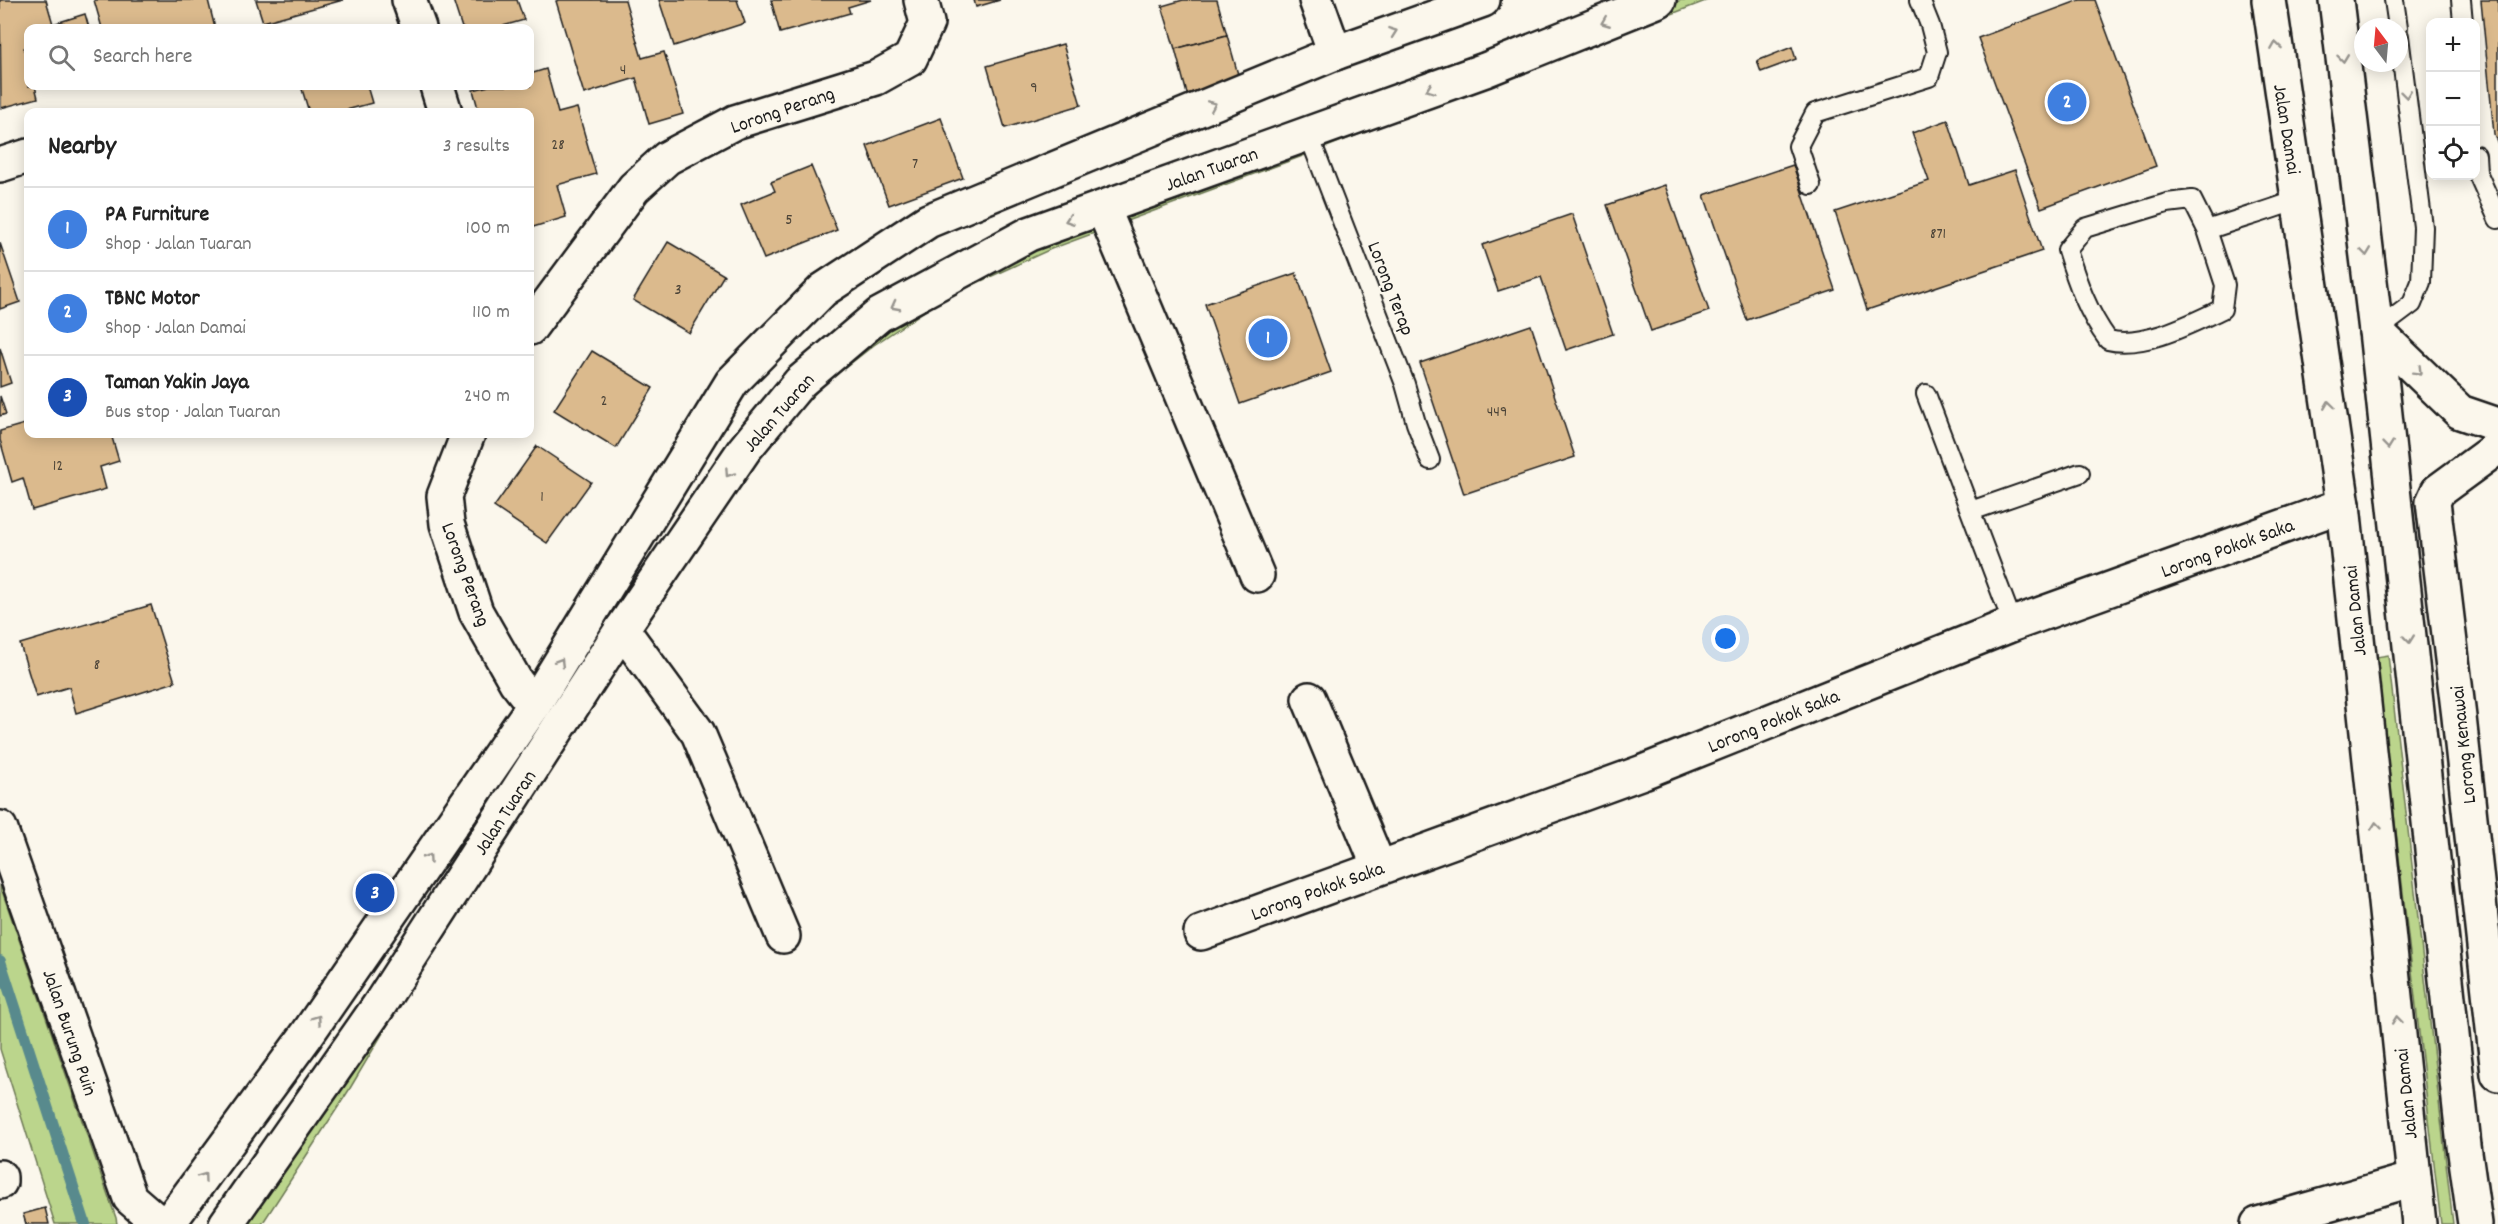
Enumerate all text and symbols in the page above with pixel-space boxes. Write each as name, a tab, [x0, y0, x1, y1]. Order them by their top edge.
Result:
one-way arrow	[1600, 15, 1611, 27]
north arrow	[2354, 18, 2408, 72]
map controls	[2426, 18, 2480, 180]
button: +	[2426, 18, 2480, 72]
search box	[24, 24, 534, 90]
one-way arrow	[1387, 27, 1398, 40]
icon: search	[45, 41, 78, 74]
text: Search here	[93, 42, 192, 73]
one-way arrow	[2270, 42, 2282, 51]
one-way arrow	[2336, 53, 2348, 63]
house number: 4	[620, 59, 626, 82]
button: −	[2426, 72, 2480, 126]
house number: 9	[1030, 77, 1038, 100]
pin: 2	[2048, 80, 2086, 124]
street label: Lorong Perang	[727, 81, 839, 143]
one-way arrow	[1425, 82, 1436, 95]
street label: Jalan Damai	[2264, 82, 2306, 177]
one-way arrow	[2400, 89, 2412, 99]
one-way arrow	[1206, 100, 1217, 112]
button: locate	[2426, 126, 2480, 180]
text: Nearby	[48, 129, 116, 166]
text: 3 results	[443, 133, 510, 161]
house number: 28	[551, 134, 565, 157]
street label: Jalan Tuaran	[1162, 141, 1262, 201]
house number: 7	[912, 153, 918, 176]
text: PA Furniture	[105, 200, 209, 231]
house number: 5	[785, 209, 793, 232]
one-way arrow	[1064, 212, 1075, 225]
text: 1	[65, 215, 70, 243]
text: 100 m	[466, 215, 510, 243]
house number: 871	[1930, 223, 1946, 246]
text: Shop · Jalan Tuaran	[105, 231, 252, 259]
street label: Lorong Terap	[1358, 238, 1420, 340]
one-way arrow	[2359, 247, 2372, 256]
house number: 3	[674, 279, 682, 302]
text: TBNC Motor	[105, 284, 200, 315]
text: 2	[63, 299, 72, 327]
text: 110 m	[472, 299, 510, 327]
one-way arrow	[890, 299, 901, 310]
text: Shop · Jalan Damai	[105, 315, 246, 343]
pin: 1	[1248, 316, 1288, 360]
one-way arrow	[2411, 364, 2422, 375]
text: Taman Yakin Jaya	[105, 368, 249, 399]
street label: Jalan Tuaran	[738, 368, 823, 460]
text: 3	[63, 383, 72, 411]
text: 240 m	[464, 383, 510, 411]
house number: 2	[601, 390, 608, 413]
text: Bus stop · Jalan Tuaran	[105, 399, 280, 427]
house number: 449	[1487, 401, 1507, 424]
one-way arrow	[2323, 401, 2335, 410]
one-way arrow	[2381, 441, 2394, 450]
house number: 12	[53, 455, 63, 478]
one-way arrow	[725, 466, 736, 477]
house number: 1	[540, 486, 544, 509]
street label: Lorong Pokok Saka	[2158, 513, 2299, 587]
street label: Lorong Perang	[432, 519, 496, 631]
street label: Jalan Damai	[2338, 564, 2376, 657]
your location	[1711, 624, 1740, 653]
one-way arrow	[2402, 635, 2415, 644]
house number: 8	[94, 654, 100, 677]
one-way arrow	[553, 658, 565, 668]
street label: Lorong Pokok Saka	[1704, 683, 1845, 762]
street label: Lorong Kenawai	[2445, 684, 2485, 805]
street label: Jalan Tuaran	[468, 765, 545, 862]
one-way arrow	[2371, 821, 2383, 830]
one-way arrow	[421, 854, 432, 865]
street label: Lorong Pokok Saka	[1248, 856, 1389, 930]
pin: 3	[356, 870, 394, 916]
street label: Jalan Burung Puin	[33, 966, 103, 1100]
one-way arrow	[310, 1015, 321, 1026]
one-way arrow	[2391, 1015, 2404, 1024]
street label: Jalan Damai	[2389, 1047, 2427, 1140]
one-way arrow	[196, 1172, 207, 1183]

